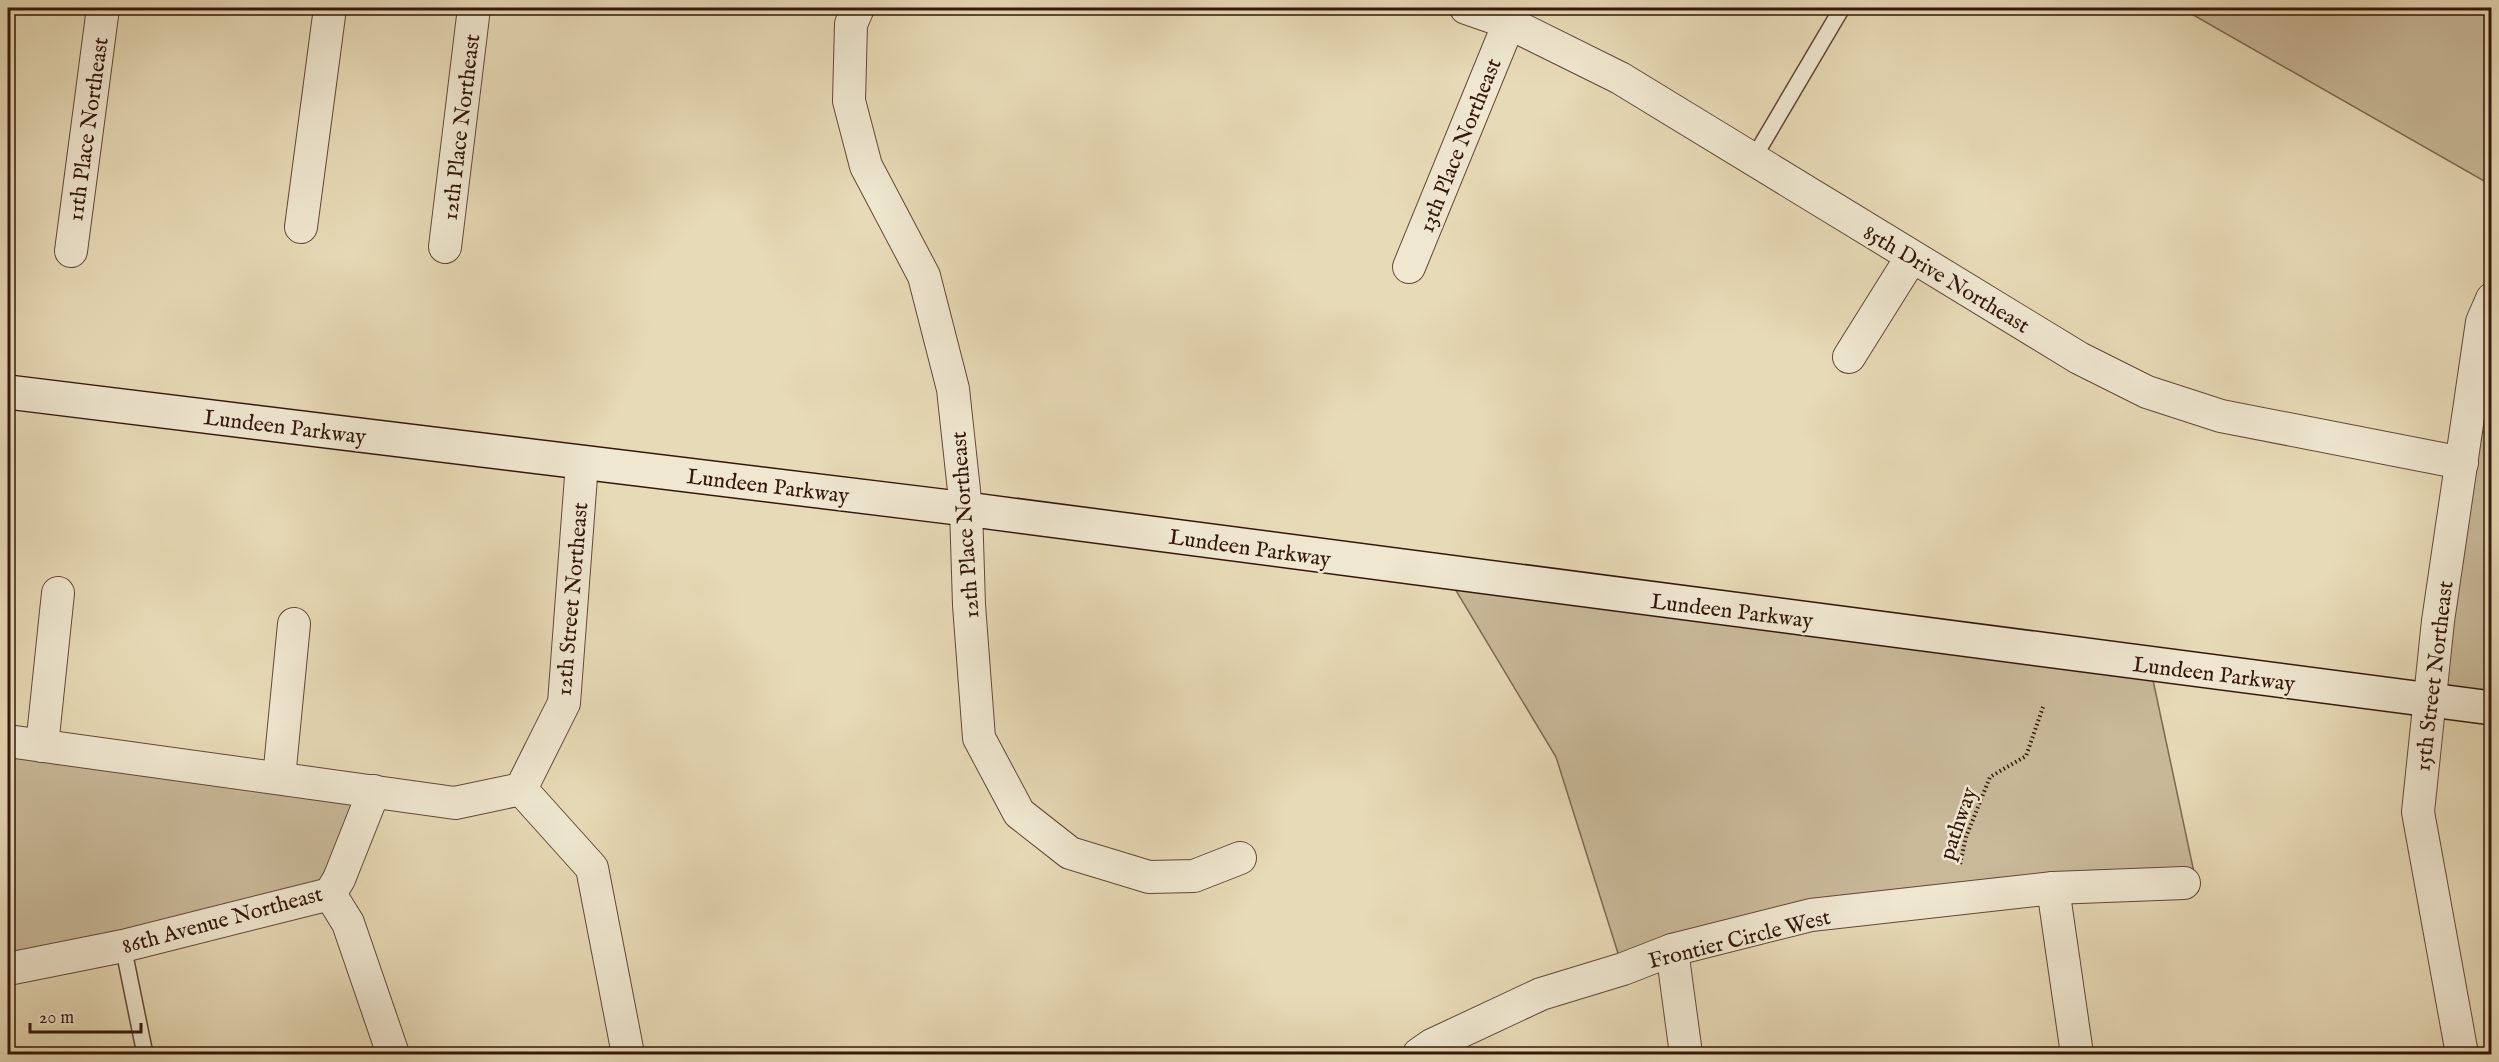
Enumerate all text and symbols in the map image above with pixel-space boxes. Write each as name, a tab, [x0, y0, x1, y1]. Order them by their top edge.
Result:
street label: 12th Place Northeast	[437, 32, 487, 222]
street label: 11th Place Northeast	[62, 35, 116, 223]
street label: 13th Place Northeast	[1413, 54, 1509, 237]
street label: 85th Drive Northeast	[1858, 219, 2035, 341]
street label: Lundeen Parkway	[202, 404, 368, 452]
street label: 12th Place Northeast	[945, 430, 987, 619]
street label: Lundeen Parkway	[685, 463, 851, 511]
street label: 12th Street Northeast	[551, 501, 595, 697]
street label: Lundeen Parkway	[1167, 524, 1333, 574]
street label: 15th Street Northeast	[2409, 579, 2461, 773]
street label: Lundeen Parkway	[1649, 588, 1815, 636]
street label: Lundeen Parkway	[2131, 651, 2297, 699]
street label: pathway	[1933, 784, 1984, 864]
street label: 86th Avenue Northeast	[119, 881, 326, 961]
street label: Frontier Circle West	[1646, 904, 1834, 976]
scale bar	[30, 996, 141, 1034]
text: 20 m	[39, 1007, 74, 1030]

